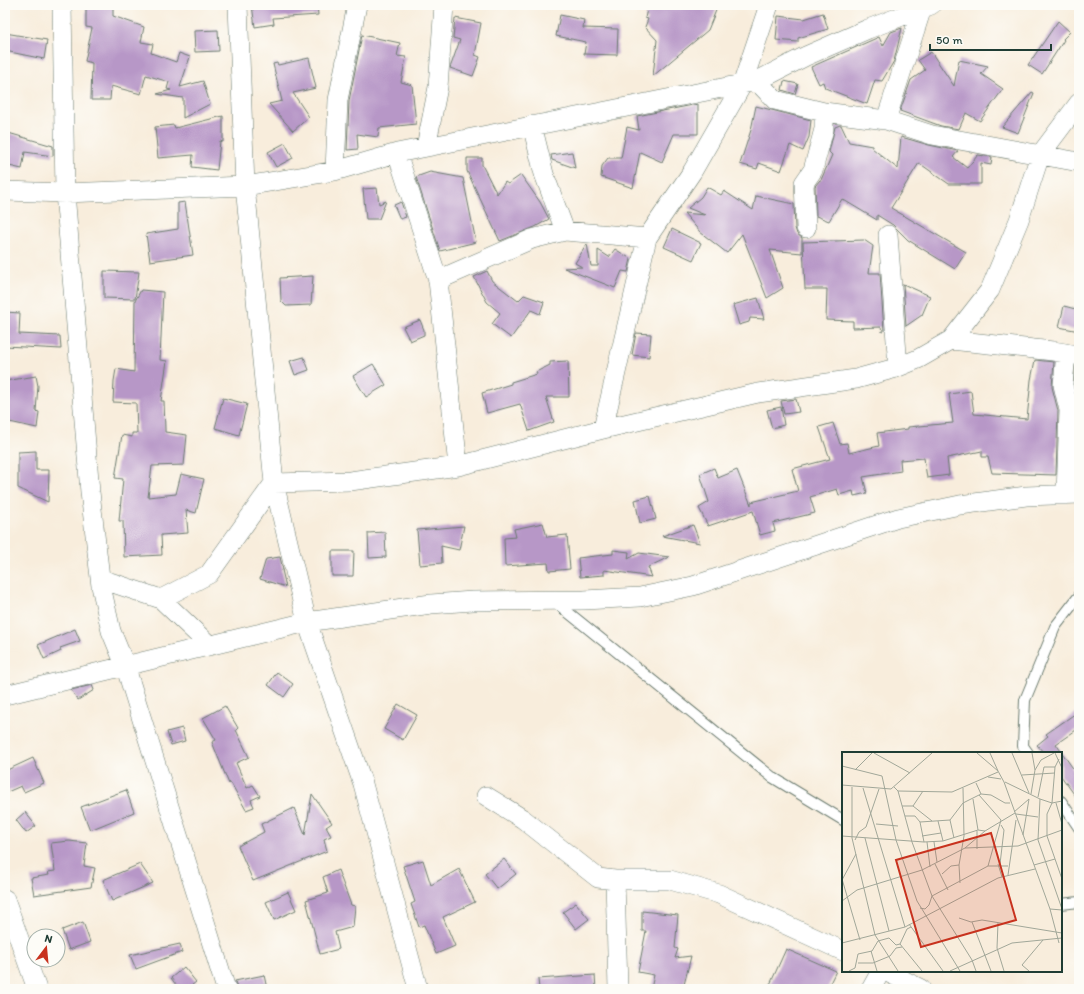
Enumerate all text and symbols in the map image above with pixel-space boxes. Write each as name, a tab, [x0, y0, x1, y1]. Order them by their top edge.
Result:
scale bar	[930, 26, 1051, 52]
text: 50 m	[936, 33, 962, 47]
inset map	[842, 752, 1062, 972]
north arrow	[26, 928, 66, 968]
text: N	[43, 932, 54, 946]

